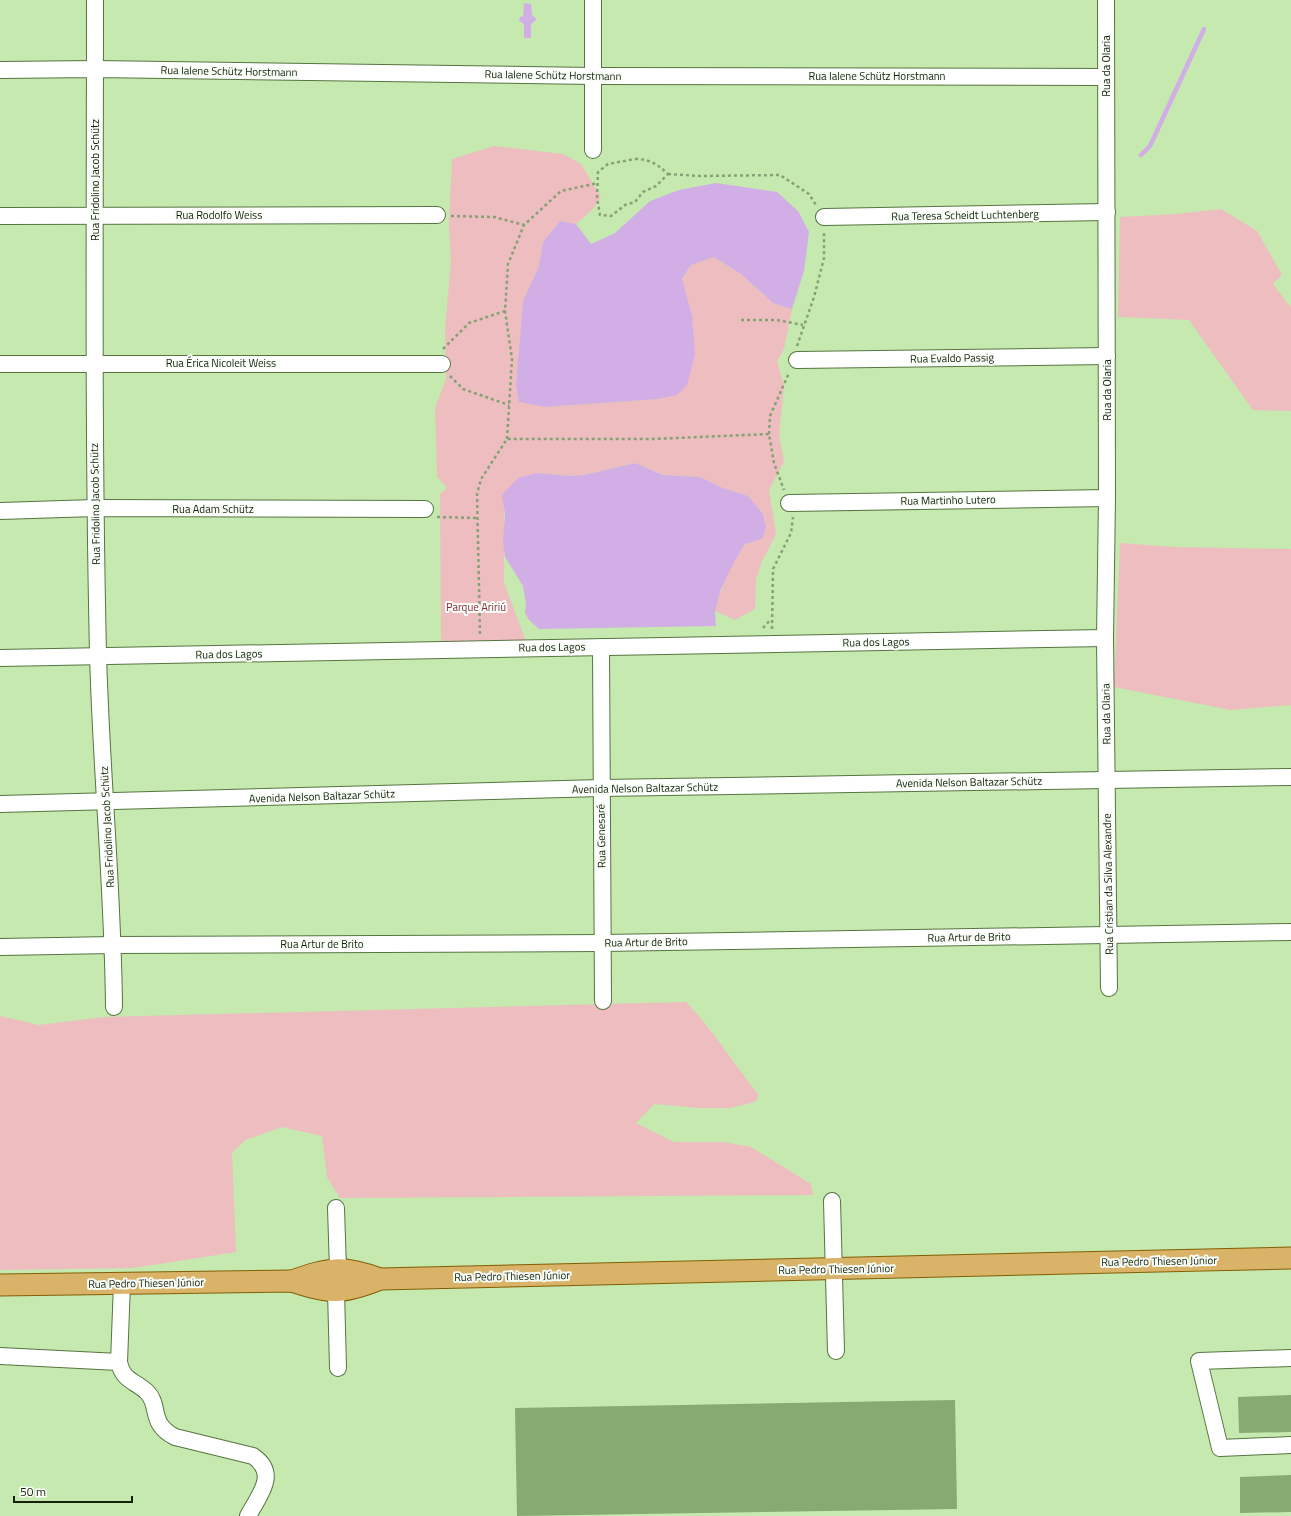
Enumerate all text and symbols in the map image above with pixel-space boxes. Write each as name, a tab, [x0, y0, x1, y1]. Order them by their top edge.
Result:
street label: Rua da Olaria	[1098, 35, 1114, 97]
street label: Rua Ialene Schütz Horstmann	[160, 62, 298, 80]
street label: Rua Ialene Schütz Horstmann	[484, 66, 622, 84]
street label: Rua Ialene Schütz Horstmann	[809, 68, 946, 84]
street label: Rua Fridolino Jacob Schütz	[87, 119, 103, 241]
street label: Rua Teresa Scheidt Luchtenberg	[891, 206, 1039, 224]
street label: Rua Rodolfo Weiss	[176, 207, 262, 223]
street label: Rua Evaldo Passig	[910, 349, 994, 367]
street label: Rua Érica Nicoleit Weiss	[166, 355, 276, 371]
street label: Rua da Olaria	[1099, 359, 1115, 421]
street label: Rua Fridolino Jacob Schütz	[86, 443, 104, 565]
street label: Rua Martinho Lutero	[900, 491, 996, 509]
street label: Rua Adam Schütz	[172, 501, 254, 517]
park label: Parque Aririú	[446, 599, 506, 615]
street label: Rua dos Lagos	[842, 633, 910, 651]
street label: Rua dos Lagos	[518, 638, 586, 656]
street label: Rua dos Lagos	[195, 645, 263, 663]
street label: Rua da Olaria	[1097, 683, 1115, 745]
street label: Rua Fridolino Jacob Schütz	[96, 766, 118, 888]
street label: Avenida Nelson Baltazar Schütz	[896, 773, 1042, 791]
street label: Avenida Nelson Baltazar Schütz	[572, 779, 718, 797]
street label: Avenida Nelson Baltazar Schütz	[249, 785, 395, 807]
street label: Rua Genesaré	[592, 803, 610, 868]
street label: Rua Cristian da Silva Alexandre	[1099, 813, 1117, 955]
street label: Rua Artur de Brito	[927, 928, 1011, 946]
street label: Rua Artur de Brito	[604, 933, 688, 951]
street label: Rua Artur de Brito	[280, 936, 364, 952]
street label: Rua Pedro Thiesen Júnior	[1101, 1252, 1217, 1270]
street label: Rua Pedro Thiesen Júnior	[778, 1260, 894, 1278]
street label: Rua Pedro Thiesen Júnior	[454, 1267, 570, 1285]
street label: Rua Pedro Thiesen Júnior	[88, 1274, 204, 1292]
scale bar	[14, 1478, 132, 1504]
text: 50 m	[20, 1482, 46, 1501]

